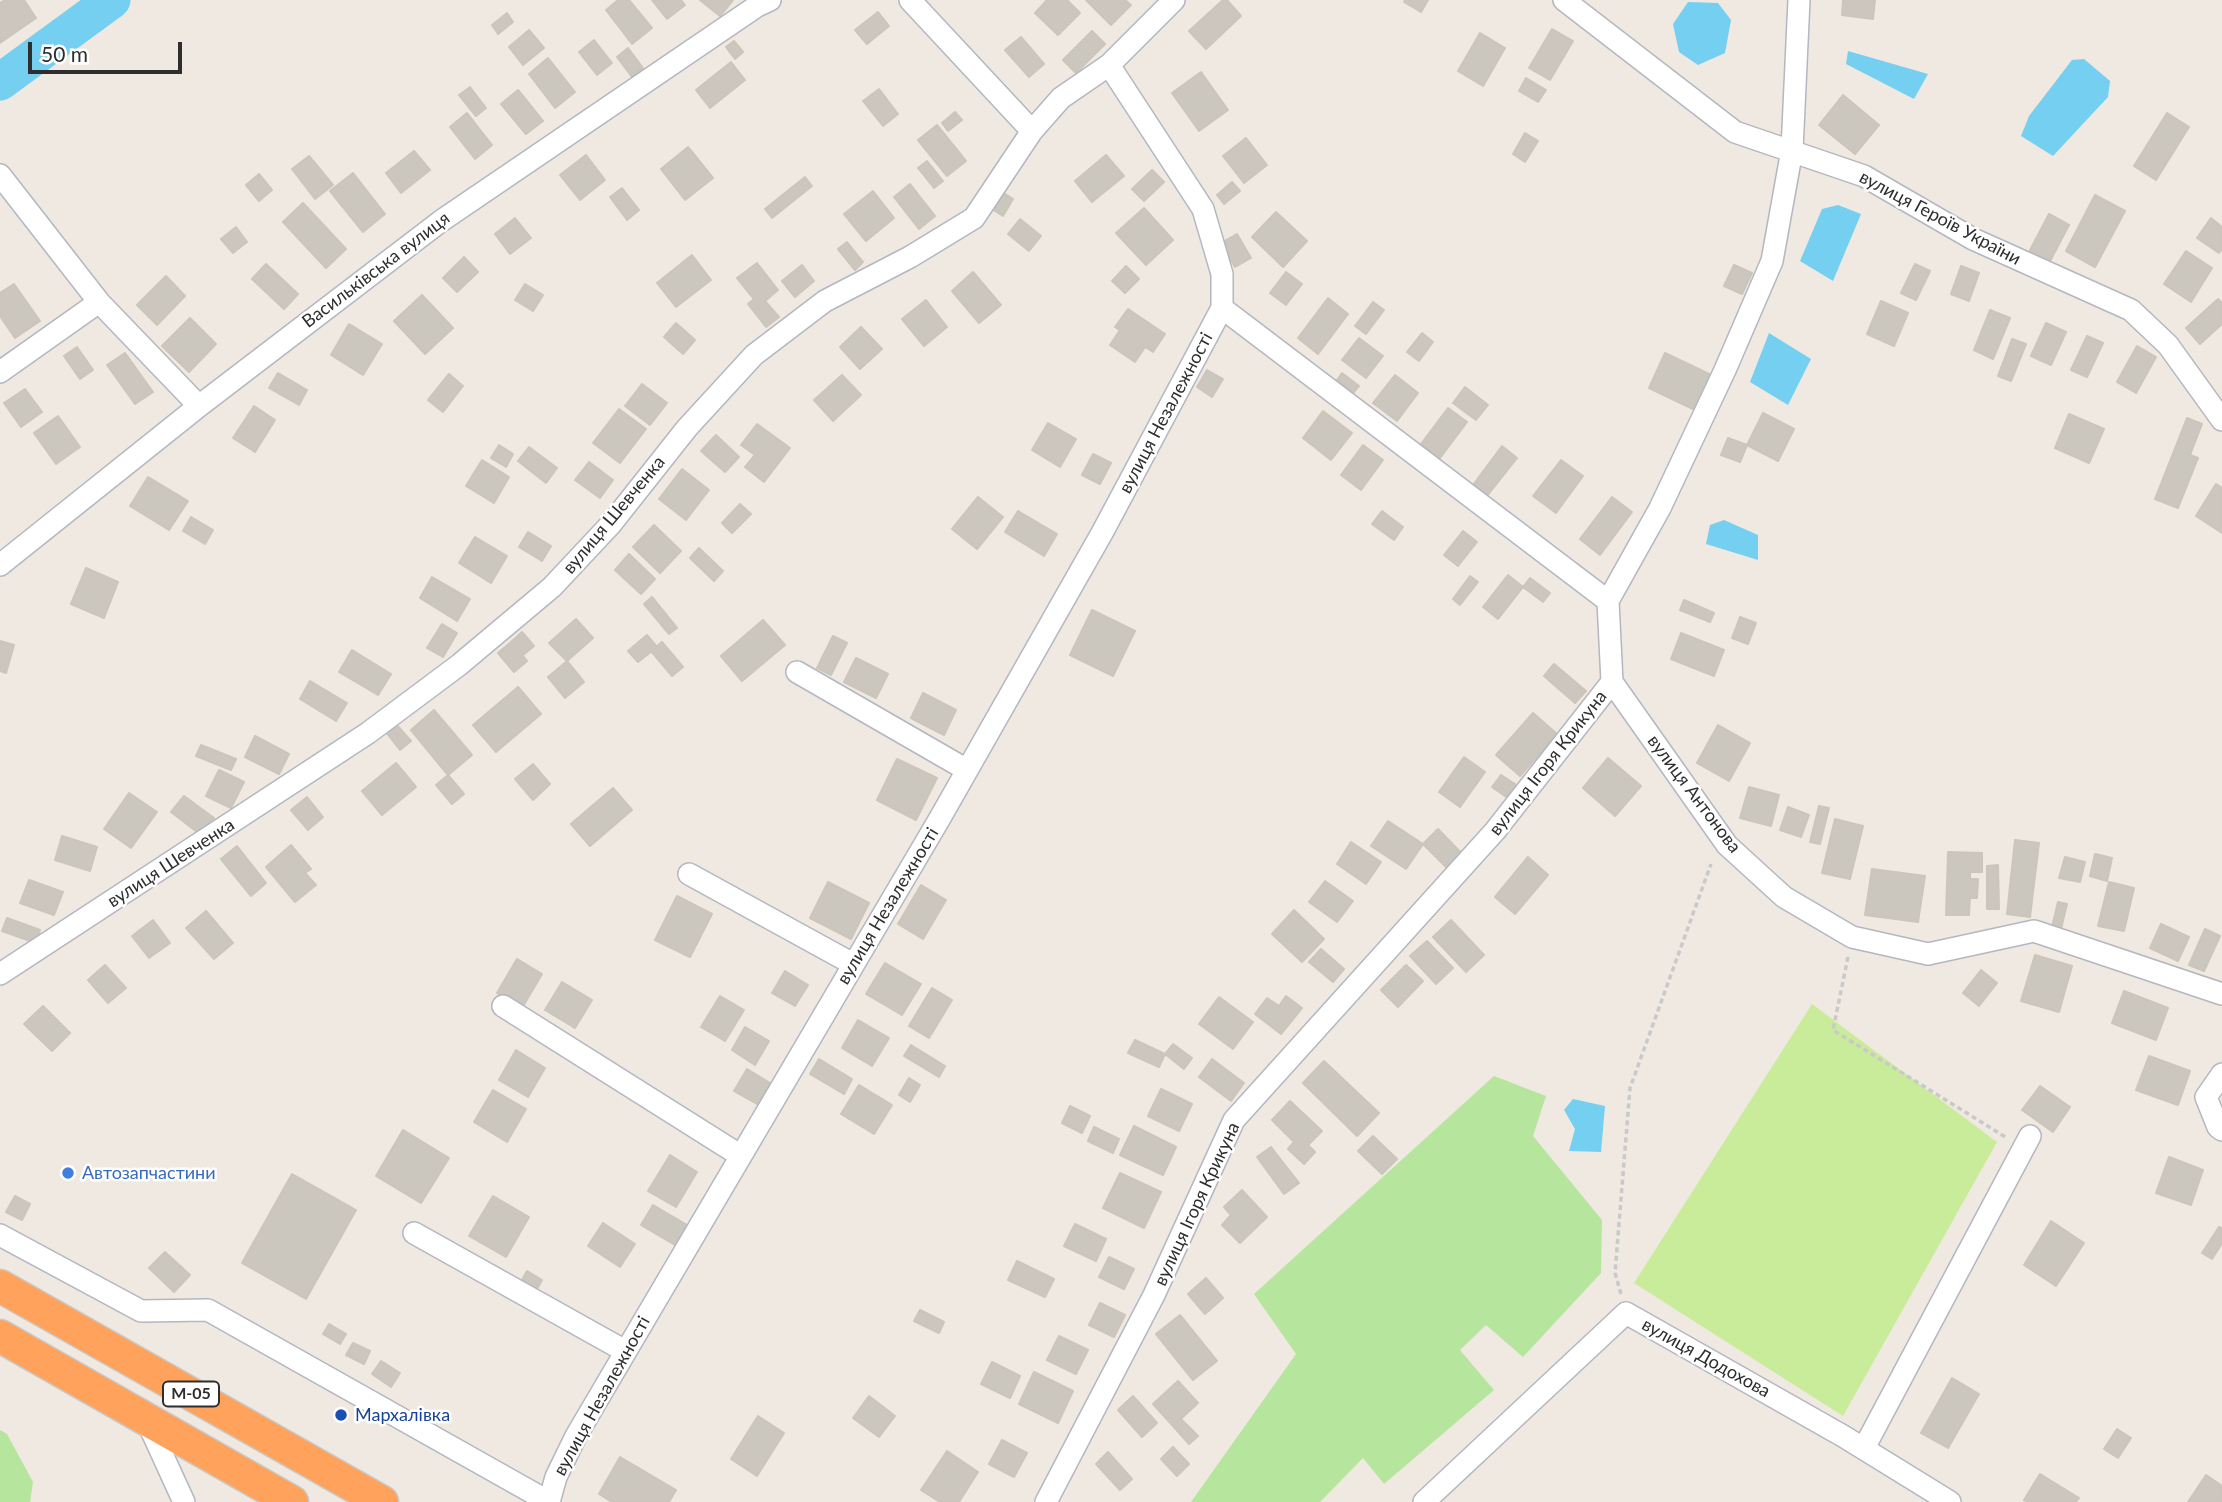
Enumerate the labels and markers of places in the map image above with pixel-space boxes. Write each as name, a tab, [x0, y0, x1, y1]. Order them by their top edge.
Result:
place label: Автозапчастини	[82, 1162, 216, 1184]
marker: Автозапчастини	[60, 1165, 76, 1181]
place label: Мархалівка	[355, 1404, 450, 1426]
marker: Мархалівка	[333, 1407, 349, 1423]

